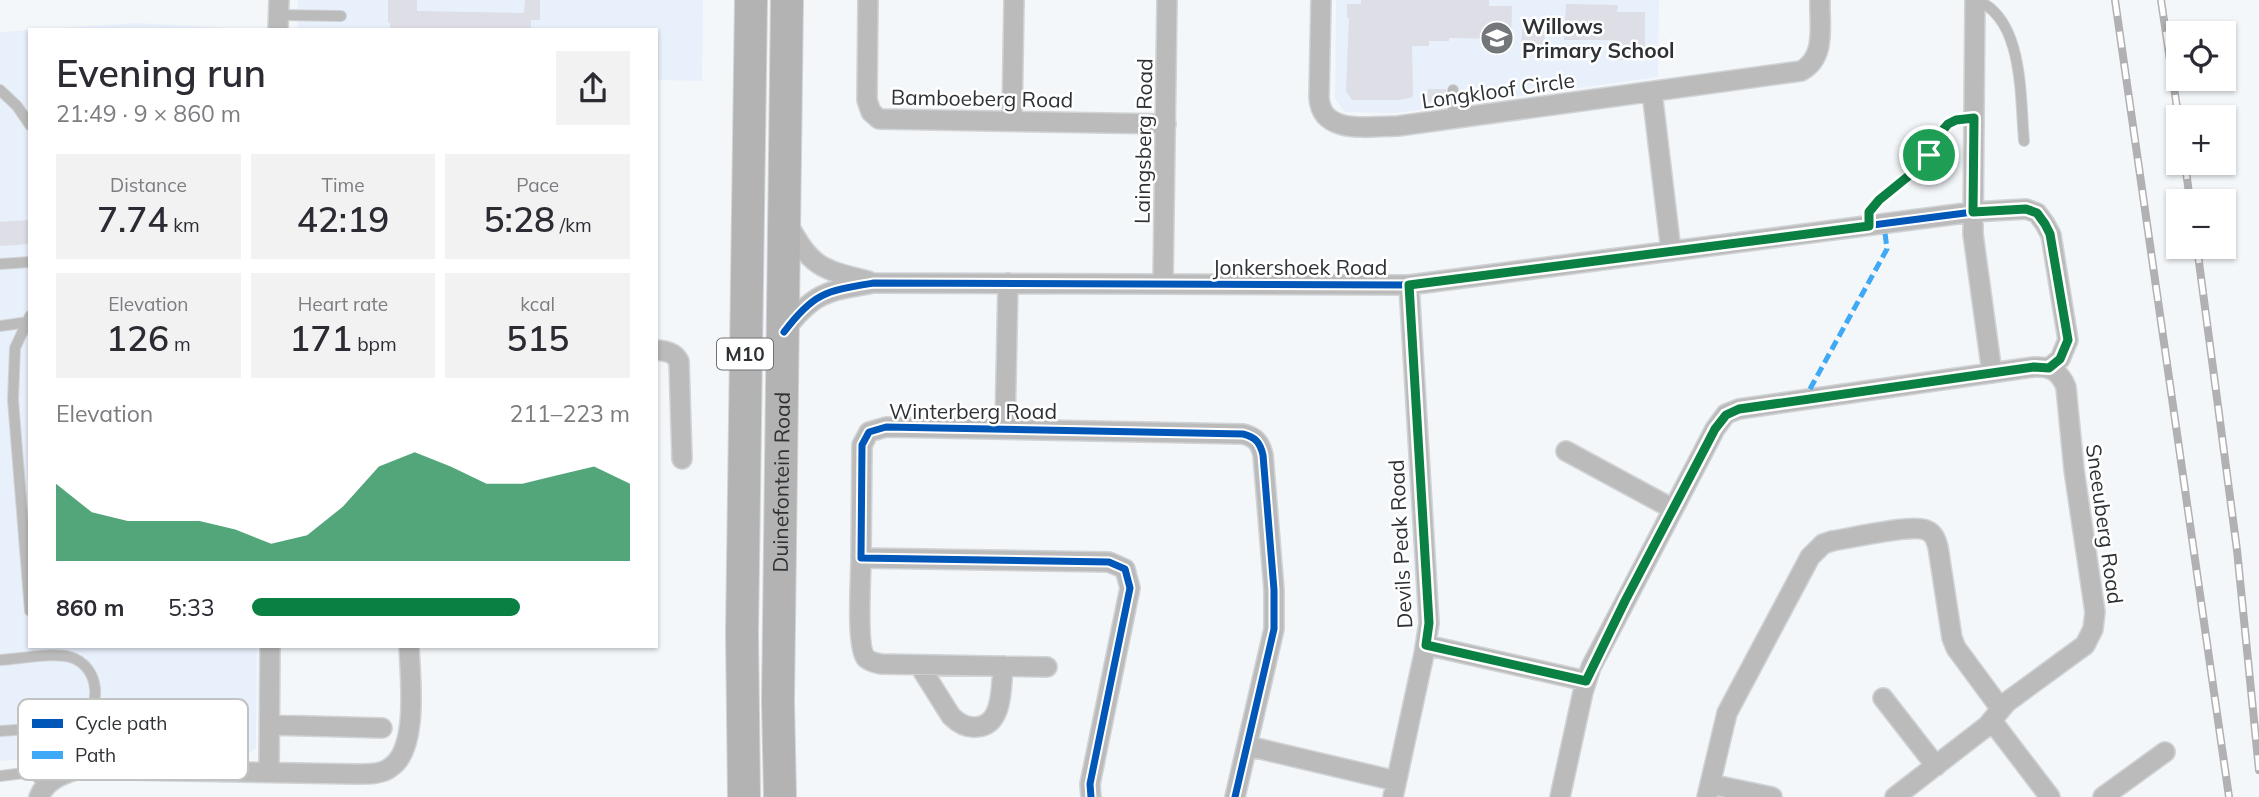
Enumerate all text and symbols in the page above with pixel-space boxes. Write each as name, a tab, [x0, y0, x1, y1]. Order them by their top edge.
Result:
place label: Willows Primary School	[1522, 13, 1675, 63]
school or university icon: Willows Primary School	[1478, 19, 1516, 57]
map controls	[2166, 21, 2236, 259]
button: locate	[2166, 21, 2236, 91]
text: Evening run	[56, 49, 266, 97]
button: share	[556, 51, 630, 125]
street label: Laingsberg Road	[1129, 58, 1157, 224]
street label: Longkloof Circle	[1420, 66, 1576, 114]
street label: Bamboeberg Road	[891, 83, 1073, 113]
text: 21:49 · 9 × 860 m	[56, 99, 241, 128]
button: +	[2166, 105, 2236, 175]
pin	[1899, 125, 1959, 185]
icon: arrive	[1910, 136, 1948, 174]
text: Distance	[110, 173, 187, 197]
text: Time	[321, 173, 365, 197]
text: Pace	[516, 173, 559, 197]
button: −	[2166, 189, 2236, 259]
text: 7.74	[97, 197, 168, 241]
text: 42:19	[297, 197, 389, 241]
text: 5:28	[484, 197, 555, 241]
text: km	[168, 213, 200, 237]
text: /km	[555, 213, 592, 237]
street label: Jonkershoek Road	[1213, 254, 1387, 280]
text: Elevation	[108, 292, 189, 316]
text: Heart rate	[298, 292, 388, 316]
text: kcal	[520, 292, 555, 316]
text: 126	[106, 316, 169, 360]
text: 171	[289, 316, 352, 360]
text: 515	[506, 316, 569, 360]
text: m	[169, 332, 191, 356]
text: bpm	[352, 332, 397, 356]
road number: M10	[717, 338, 773, 370]
street label: Duinefontein Road	[767, 392, 795, 573]
street label: Winterberg Road	[889, 398, 1057, 424]
text: Elevation	[56, 399, 153, 428]
text: 211–223 m	[509, 399, 630, 428]
street label: Sneeuberg Road	[2081, 442, 2129, 606]
street label: Devils Peak Road	[1383, 459, 1417, 629]
text: 860 m	[56, 593, 124, 622]
text: 5:33	[168, 593, 215, 622]
legend	[18, 699, 248, 780]
text: Cycle path	[75, 711, 167, 735]
text: Path	[75, 743, 116, 767]

